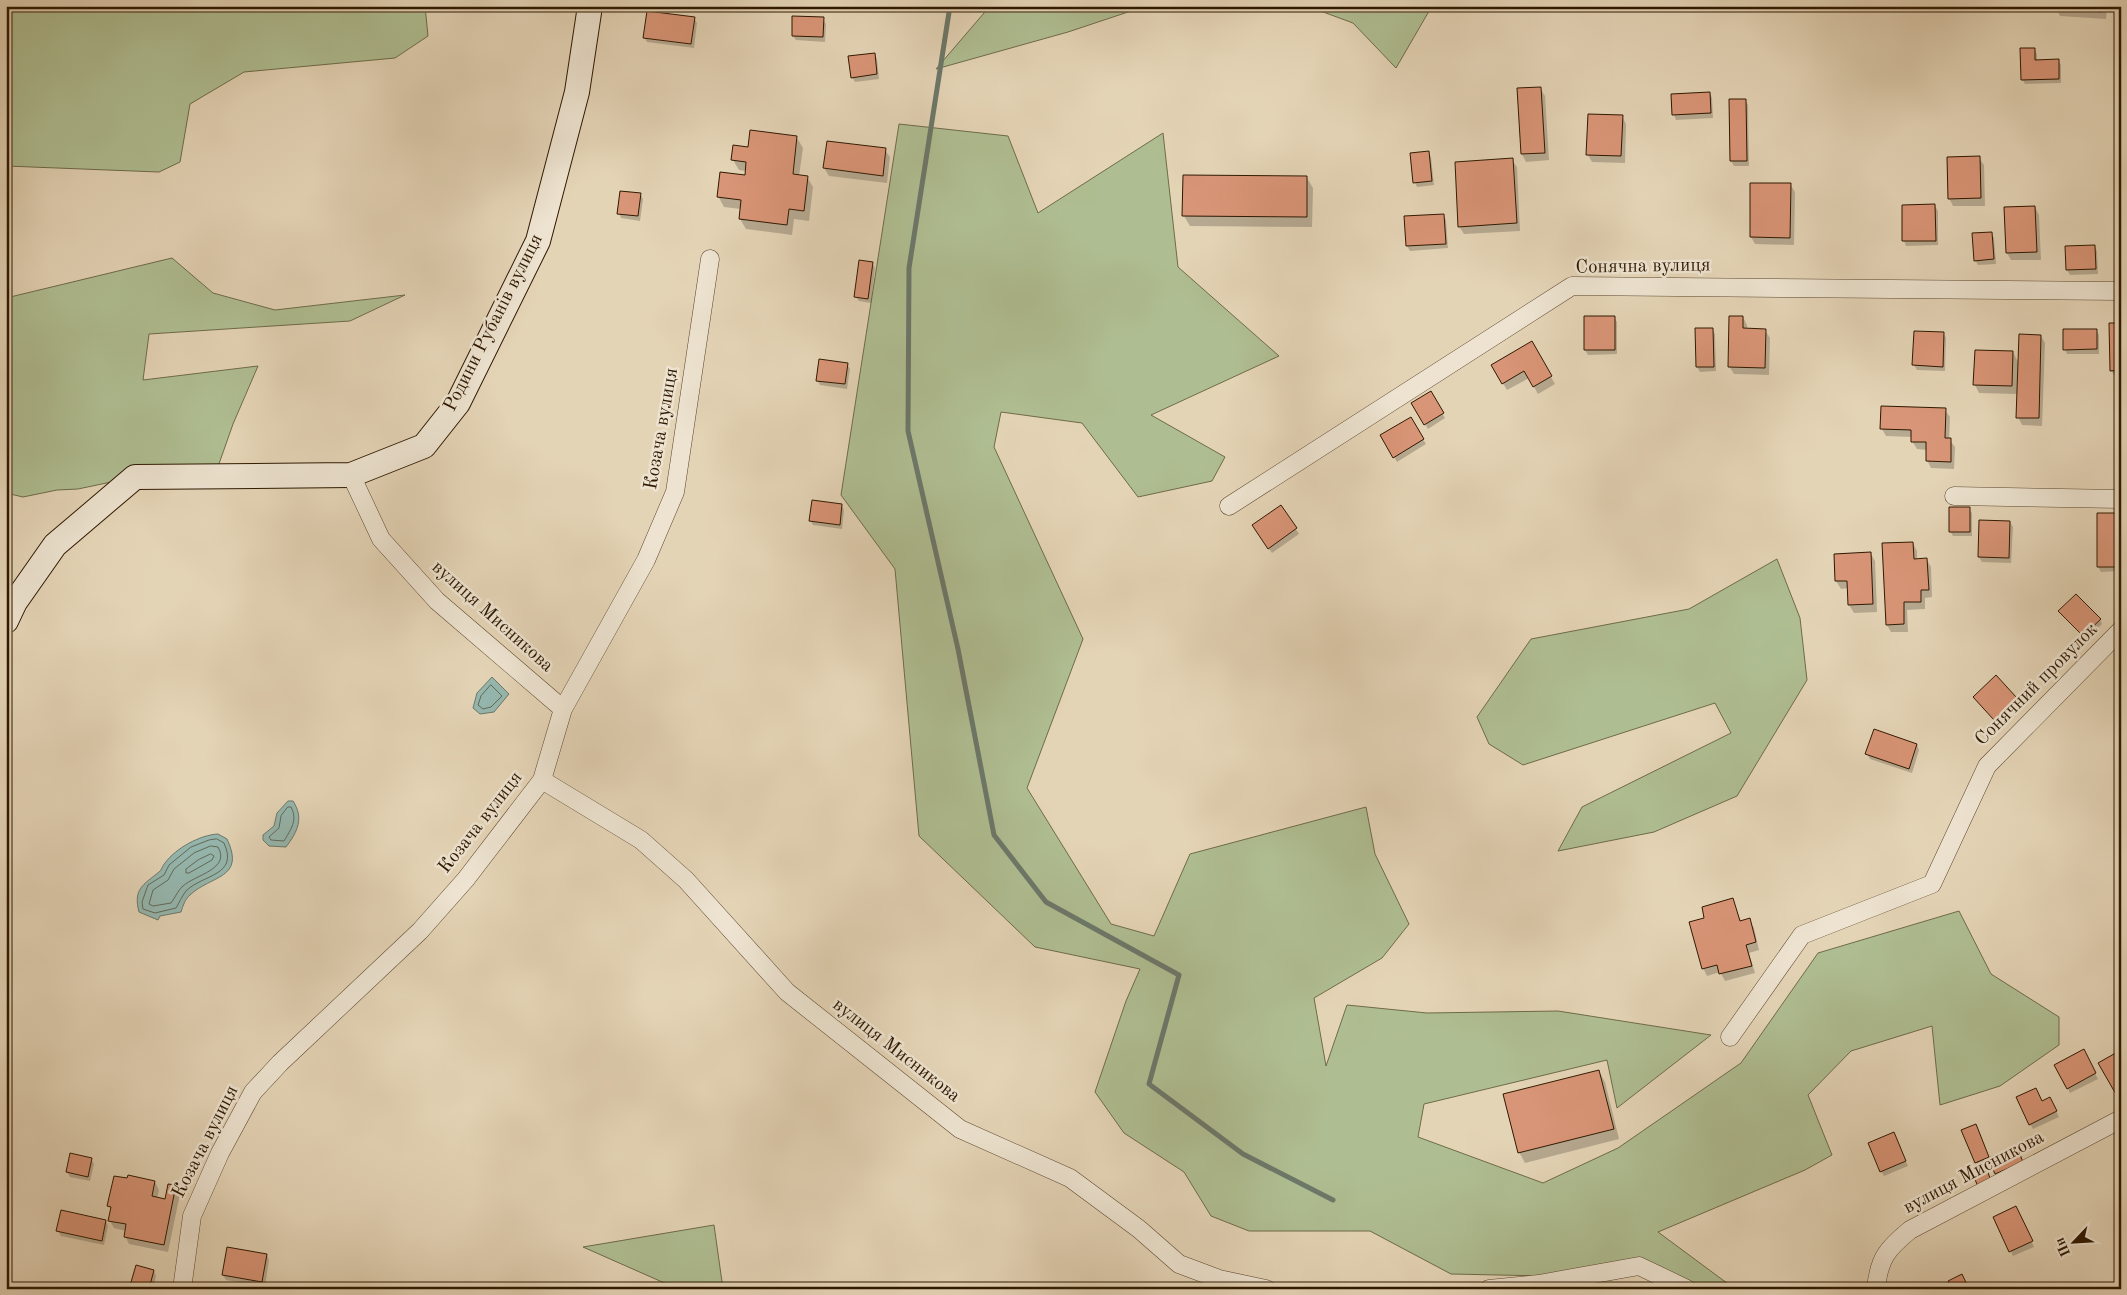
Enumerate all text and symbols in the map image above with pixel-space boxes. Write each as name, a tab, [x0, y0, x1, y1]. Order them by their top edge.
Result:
street label: Родини Рубанів вулиця	[441, 231, 547, 415]
street label: Сонячна вулиця	[1575, 256, 1711, 278]
street label: Козача вулиця	[642, 367, 682, 491]
street label: вулиця Мисникова	[428, 558, 557, 677]
street label: Сонячний провулок	[1972, 620, 2102, 750]
street label: Козача вулиця	[436, 768, 527, 877]
street label: вулиця Мисникова	[829, 995, 964, 1107]
street label: Козача вулиця	[170, 1083, 243, 1201]
street label: вулиця Мисникова	[1901, 1128, 2048, 1218]
north arrow	[2050, 1218, 2100, 1268]
text: Пн	[2053, 1235, 2074, 1259]

